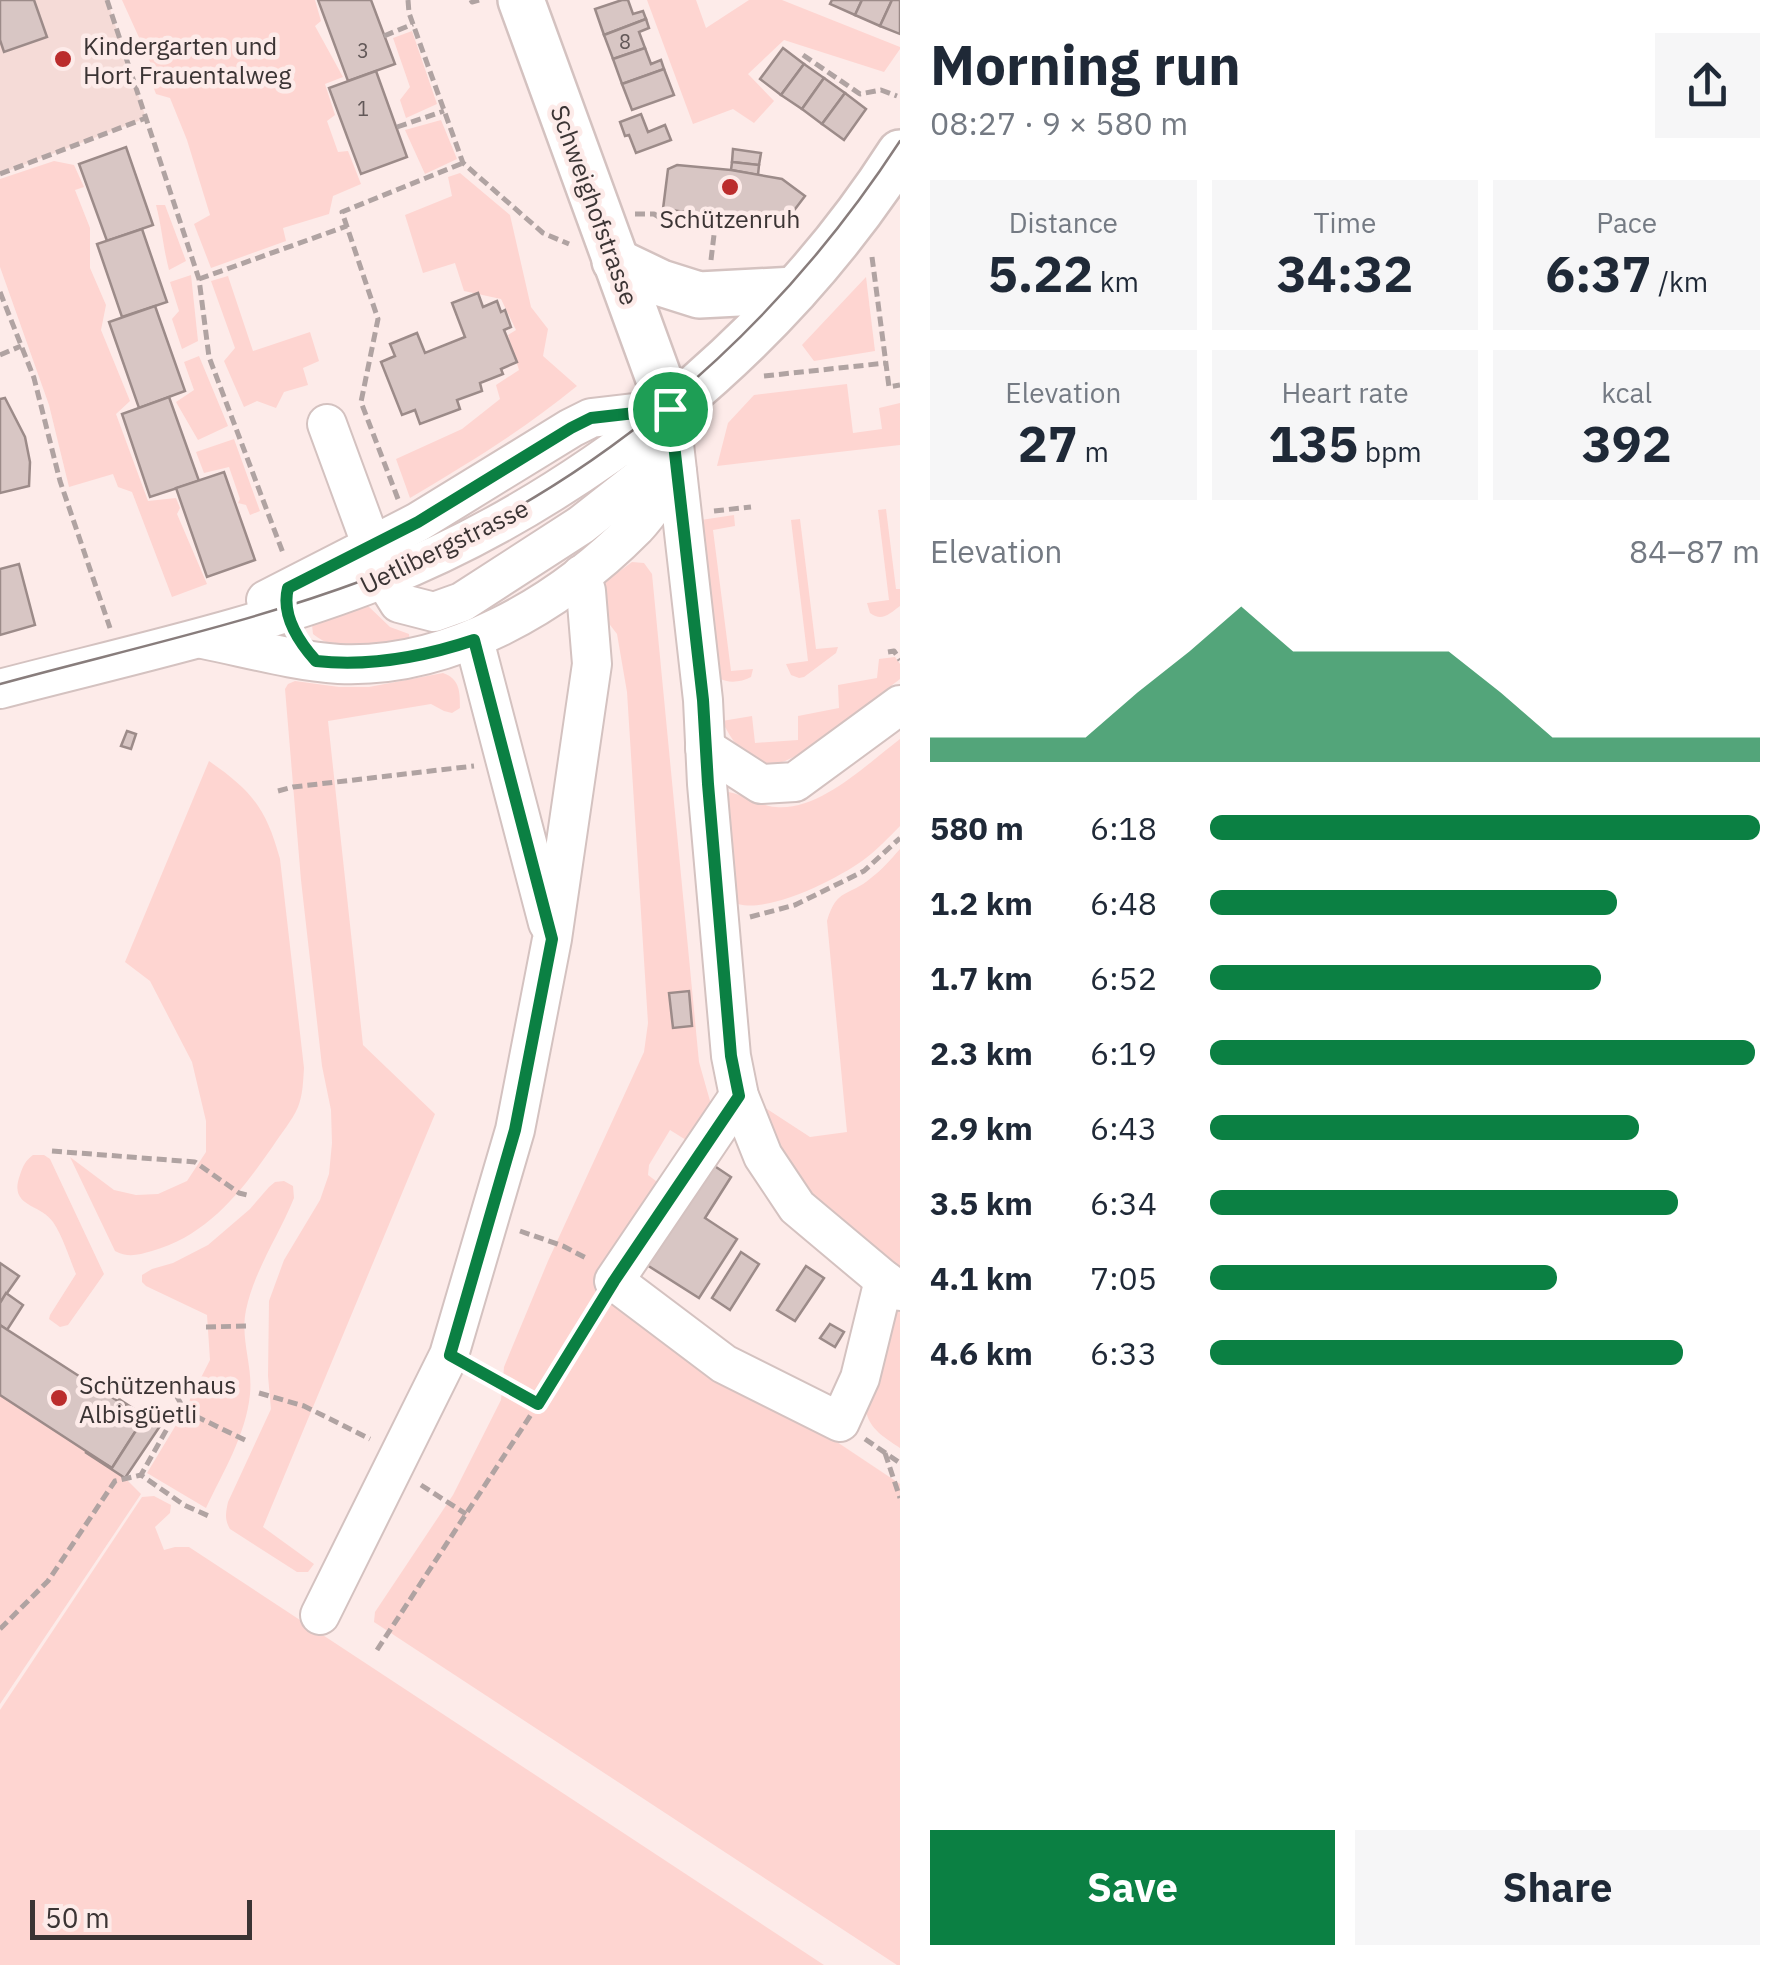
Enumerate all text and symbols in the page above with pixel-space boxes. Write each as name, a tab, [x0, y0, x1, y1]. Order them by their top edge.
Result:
house number: 8	[619, 28, 631, 55]
place label: Kindergarten und Hort Frauentalweg	[83, 29, 291, 91]
text: Morning run	[930, 29, 1241, 100]
button: share	[1655, 33, 1760, 138]
house number: 3	[357, 37, 369, 64]
marker: Kindergarten und Hort Frauentalweg	[52, 48, 74, 70]
house number: 1	[357, 95, 369, 122]
street label: Schweighofstrasse	[543, 100, 647, 310]
text: 08:27 · 9 × 580 m	[930, 102, 1188, 144]
marker: Schützenruh	[719, 176, 741, 198]
place label: Schützenruh	[659, 202, 801, 235]
text: Distance	[1009, 204, 1118, 241]
text: Time	[1314, 204, 1376, 241]
text: Pace	[1596, 204, 1657, 241]
text: 5.22	[988, 241, 1093, 306]
text: 34:32	[1277, 241, 1413, 306]
text: 6:37	[1545, 241, 1652, 306]
text: km	[1093, 263, 1139, 300]
text: /km	[1652, 263, 1708, 300]
pin	[628, 367, 713, 452]
text: Elevation	[1005, 374, 1121, 411]
text: Heart rate	[1281, 374, 1409, 411]
text: kcal	[1601, 374, 1652, 411]
icon: arrive	[643, 382, 698, 437]
text: 27	[1018, 411, 1078, 476]
text: 135	[1268, 411, 1358, 476]
text: 392	[1582, 411, 1672, 476]
text: m	[1078, 433, 1109, 470]
text: bpm	[1358, 433, 1422, 470]
street label: Uetlibergstrasse	[354, 491, 534, 601]
text: Elevation	[930, 530, 1063, 572]
text: 84–87 m	[1629, 530, 1760, 572]
text: 580 m	[930, 807, 1024, 849]
text: 6:18	[1090, 807, 1157, 849]
text: 1.2 km	[930, 882, 1033, 924]
text: 6:48	[1090, 882, 1157, 924]
text: 1.7 km	[930, 957, 1033, 999]
text: 6:52	[1090, 957, 1157, 999]
text: 2.3 km	[930, 1032, 1033, 1074]
text: 6:19	[1090, 1032, 1157, 1074]
text: 2.9 km	[930, 1107, 1033, 1149]
text: 6:43	[1090, 1107, 1157, 1149]
text: 3.5 km	[930, 1182, 1033, 1224]
text: 6:34	[1090, 1182, 1157, 1224]
text: 4.1 km	[930, 1257, 1033, 1299]
text: 7:05	[1090, 1257, 1157, 1299]
text: 4.6 km	[930, 1332, 1033, 1374]
text: 6:33	[1090, 1332, 1157, 1374]
place label: Schützenhaus Albisgüetli	[79, 1368, 236, 1430]
marker: Schützenhaus Albisgüetli	[48, 1387, 70, 1409]
button: Save	[930, 1830, 1335, 1945]
button: Share	[1355, 1830, 1760, 1945]
scale bar	[30, 1895, 252, 1940]
text: 50 m	[45, 1899, 110, 1936]

